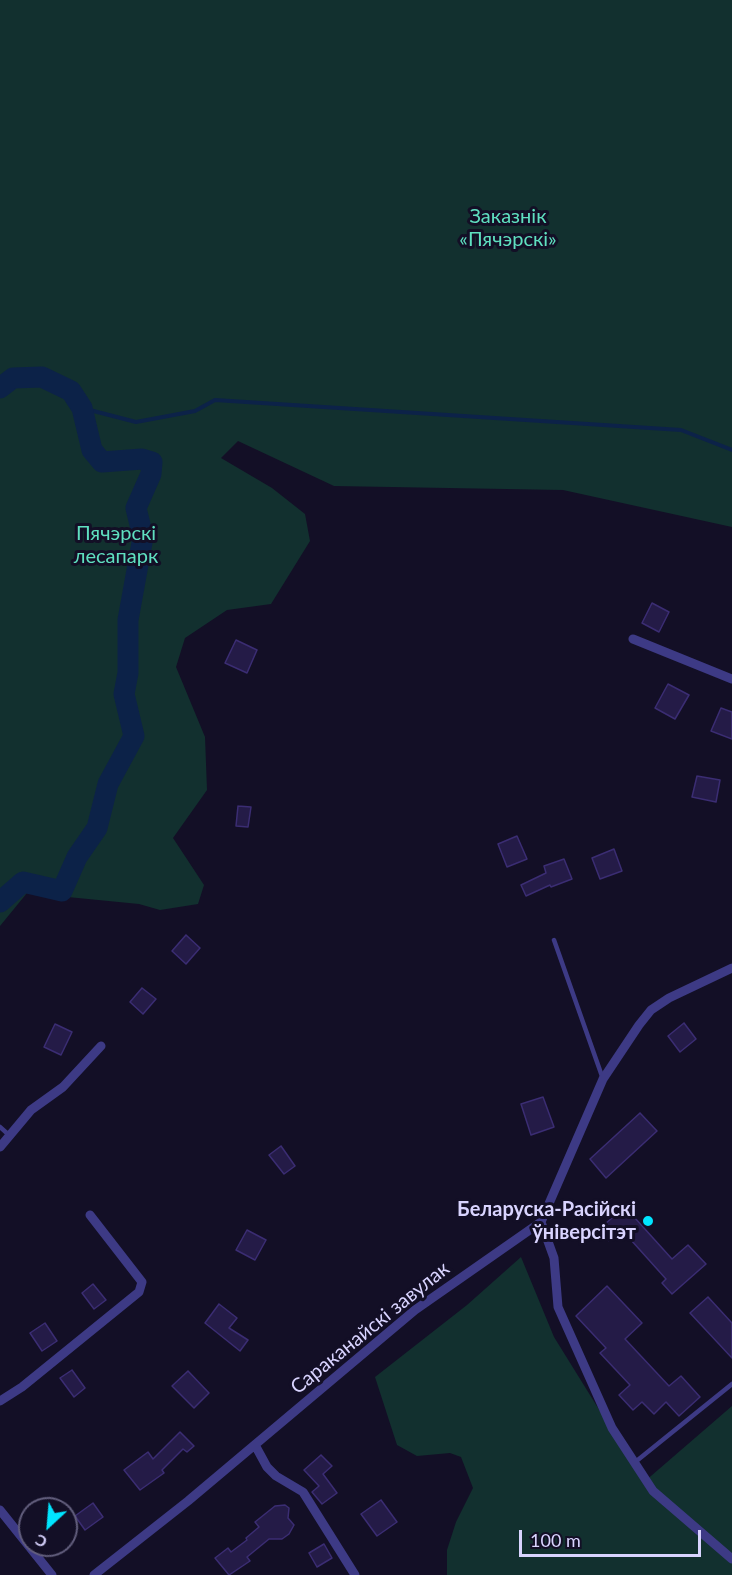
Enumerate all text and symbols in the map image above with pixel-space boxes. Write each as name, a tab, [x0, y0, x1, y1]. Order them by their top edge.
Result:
park label: Заказнік «Пячэрскі»	[459, 205, 557, 252]
park label: Пячэрскі лесапарк	[74, 522, 158, 569]
place label: Беларуска-Расійскі ўніверсітэт	[457, 1198, 636, 1245]
marker: Беларуска-Расійскі ўніверсітэт	[641, 1214, 655, 1228]
street label: Сараканайскі завулак	[286, 1257, 454, 1399]
north arrow	[18, 1497, 78, 1557]
scale bar	[522, 1518, 704, 1556]
text: 100 m	[530, 1529, 581, 1551]
text: С	[32, 1531, 50, 1553]

